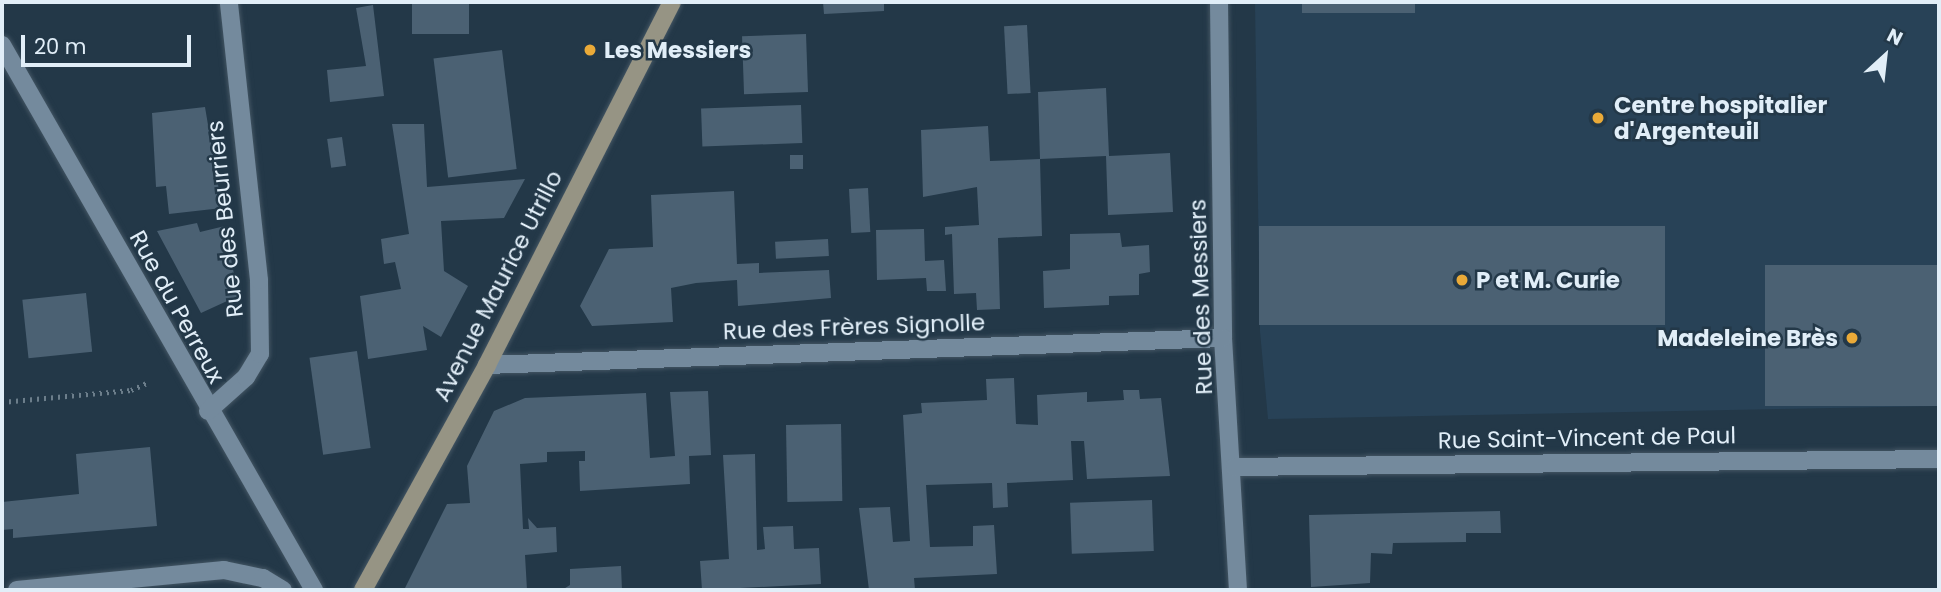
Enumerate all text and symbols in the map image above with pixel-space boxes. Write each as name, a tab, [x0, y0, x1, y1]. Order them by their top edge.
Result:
scale bar	[24, 21, 194, 65]
north arrow	[1850, 21, 1920, 91]
text: N	[1882, 22, 1907, 52]
text: 20 m	[34, 32, 87, 61]
place label: Les Messiers	[604, 36, 751, 64]
marker: Les Messiers	[582, 42, 598, 58]
place label: Centre hospitalier d'Argenteuil	[1614, 91, 1827, 145]
marker: Centre hospitalier d'Argenteuil	[1588, 108, 1608, 128]
street label: Rue des Beurriers	[201, 119, 249, 319]
street label: Avenue Maurice Utrillo	[428, 166, 568, 406]
street label: Rue des Messiers	[1184, 199, 1218, 395]
street label: Rue du Perreux	[124, 226, 230, 388]
place label: P et M. Curie	[1476, 266, 1620, 294]
marker: P et M. Curie	[1454, 272, 1470, 288]
street label: Rue des Frères Signolle	[722, 309, 986, 345]
place label: Madeleine Brès	[1657, 324, 1838, 352]
marker: Madeleine Brès	[1844, 330, 1860, 346]
street label: Rue Saint-Vincent de Paul	[1438, 422, 1736, 454]

